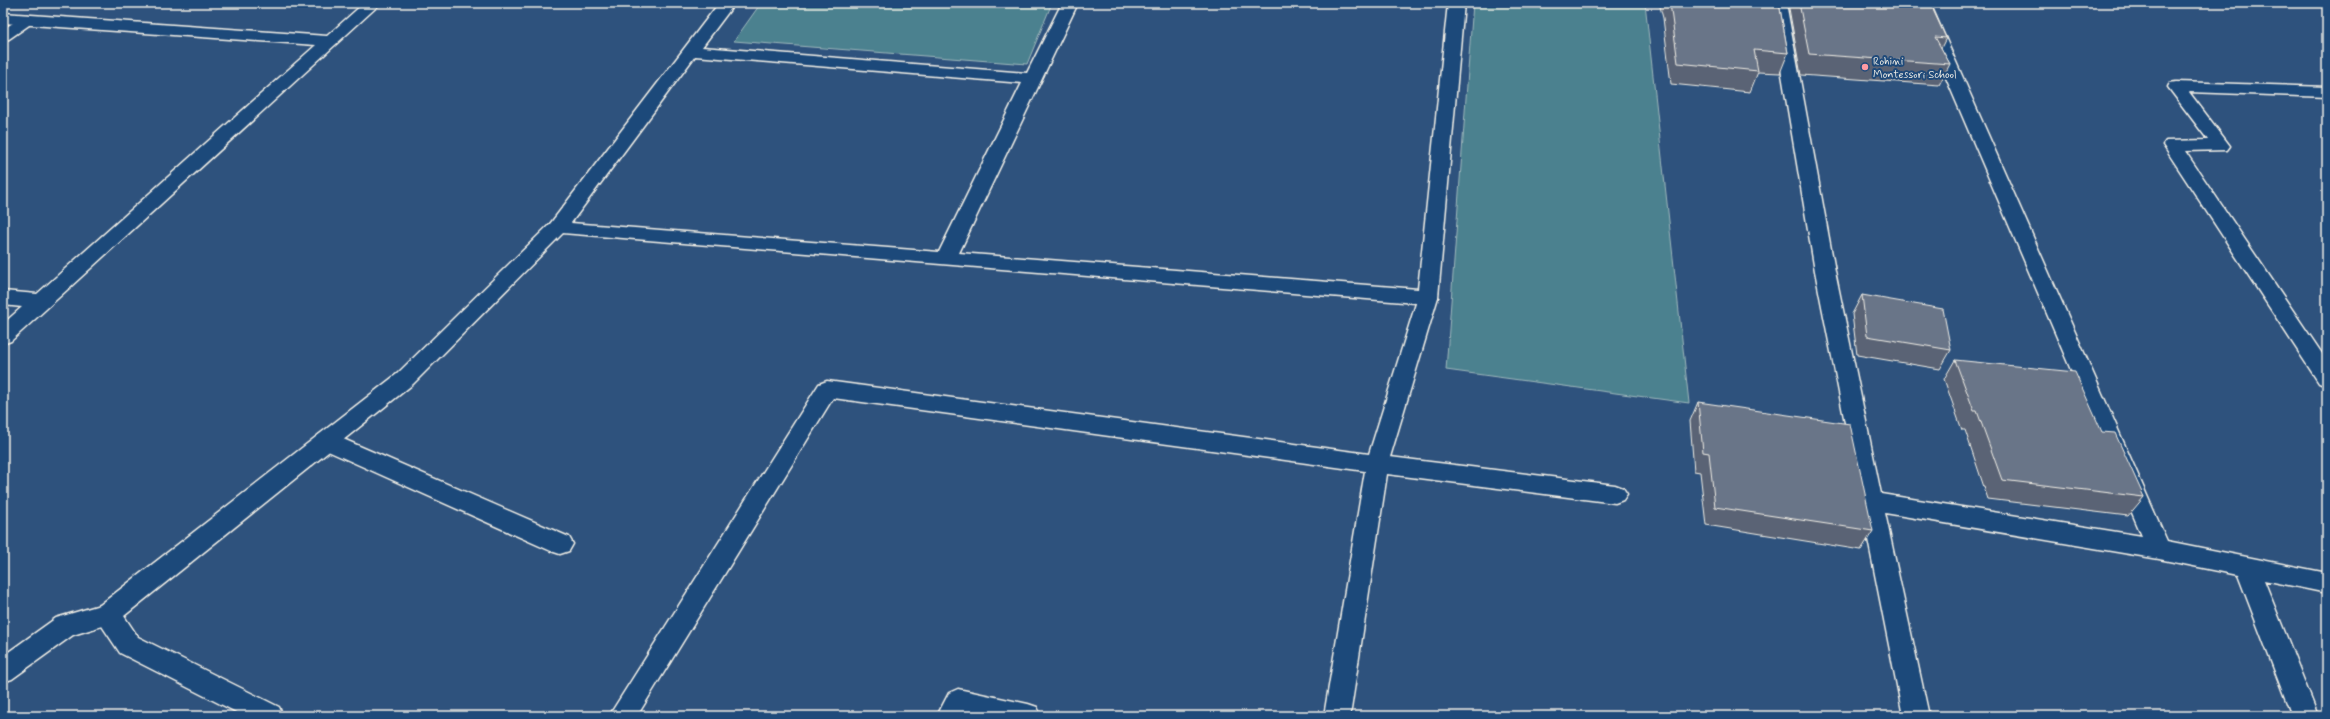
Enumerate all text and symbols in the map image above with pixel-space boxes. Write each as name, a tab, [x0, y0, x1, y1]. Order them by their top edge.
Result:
place label: Rohini Montessori School	[1873, 55, 1957, 82]
marker: Rohini Montessori School	[1860, 62, 1870, 72]

